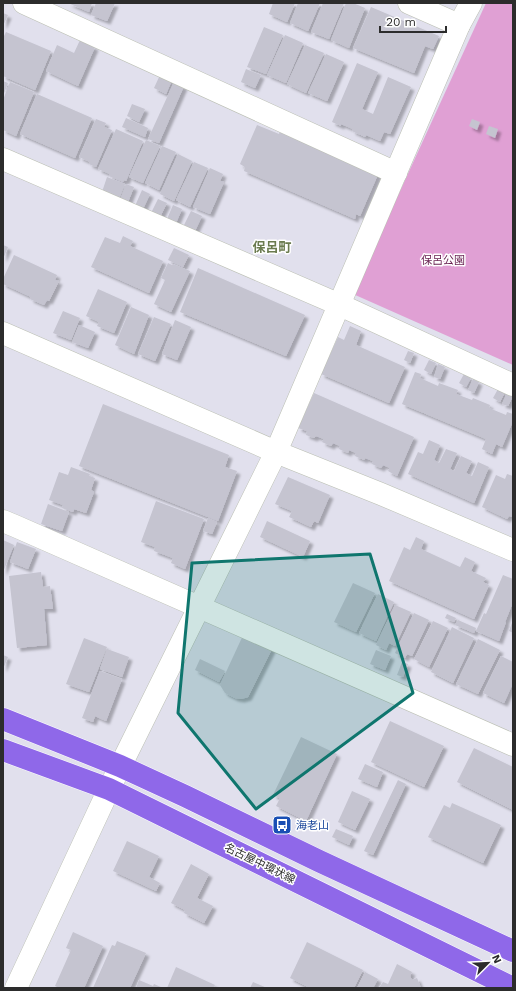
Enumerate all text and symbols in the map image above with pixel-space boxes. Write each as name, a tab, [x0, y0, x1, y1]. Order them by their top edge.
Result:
scale bar	[380, 8, 446, 34]
text: 20 m	[386, 15, 416, 29]
district label: 保呂町	[252, 240, 292, 255]
park label: 保呂公園	[421, 254, 465, 267]
bus stop icon: 海老山	[271, 814, 293, 836]
place label: 海老山	[296, 819, 329, 832]
street label: 名古屋中環状線	[222, 841, 297, 886]
north arrow	[468, 943, 508, 983]
text: N	[489, 953, 504, 966]

